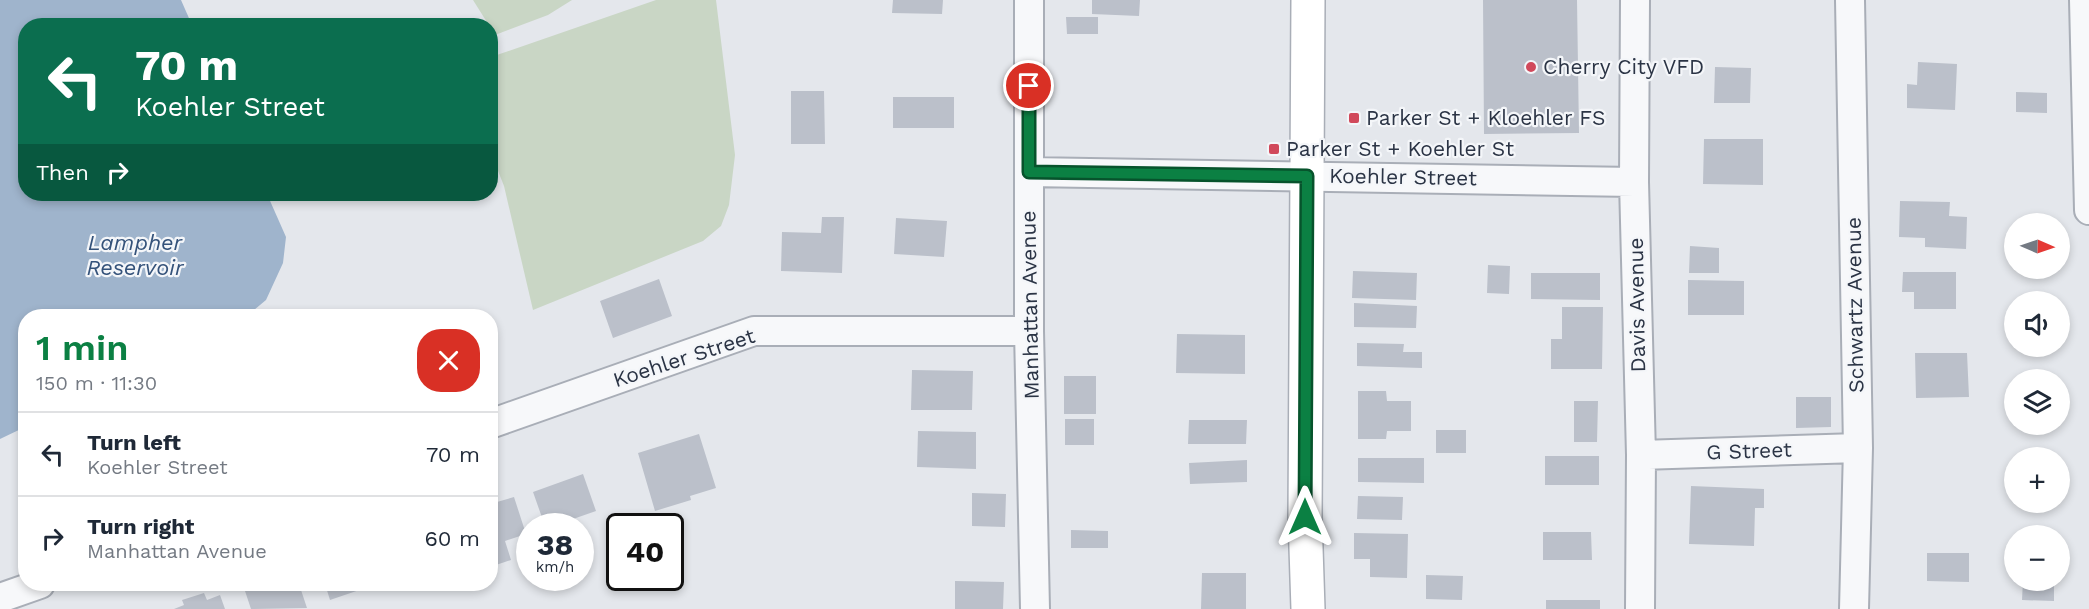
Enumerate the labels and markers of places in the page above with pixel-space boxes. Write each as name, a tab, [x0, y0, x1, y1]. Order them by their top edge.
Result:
place label: Cherry City VFD	[1543, 54, 1704, 79]
pin	[1003, 60, 1054, 111]
marker: Cherry City VFD	[1524, 60, 1538, 74]
place label: Parker St + Kloehler FS	[1366, 105, 1605, 130]
marker: Parker St + Kloehler FS	[1347, 111, 1361, 125]
place label: Parker St + Koehler St	[1286, 136, 1514, 161]
marker: Parker St + Koehler St	[1267, 142, 1281, 156]

